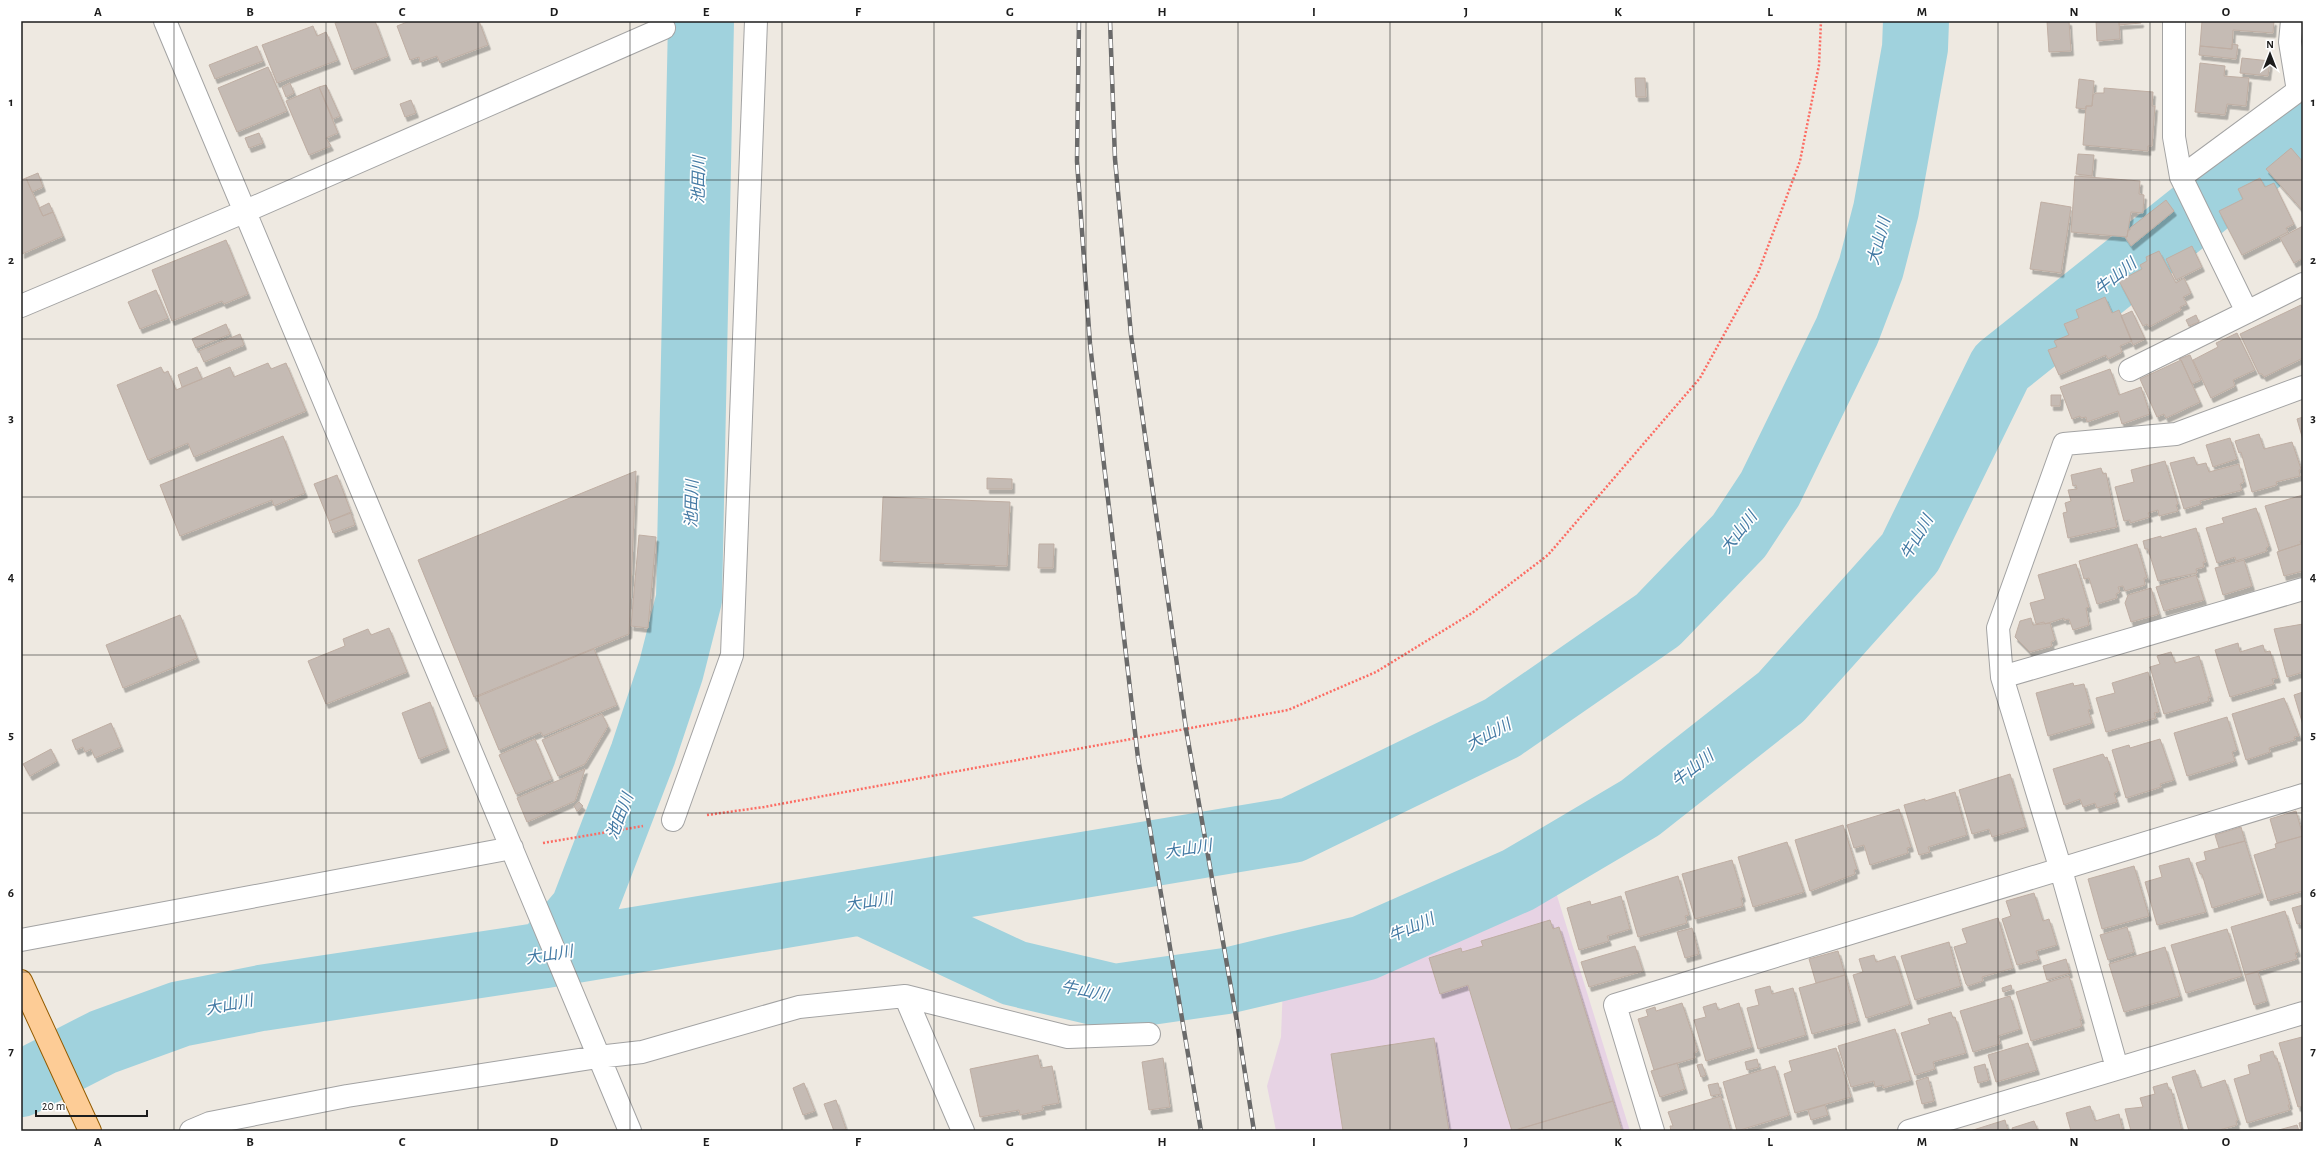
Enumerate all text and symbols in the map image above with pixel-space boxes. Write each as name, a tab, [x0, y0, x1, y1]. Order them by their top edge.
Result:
text: A	[94, 6, 102, 19]
text: B	[246, 6, 254, 19]
text: C	[399, 6, 406, 19]
text: D	[550, 6, 559, 19]
text: E	[703, 6, 710, 19]
text: F	[855, 6, 862, 19]
text: G	[1006, 6, 1014, 19]
text: H	[1157, 6, 1167, 19]
text: I	[1312, 6, 1316, 19]
text: J	[1464, 6, 1468, 19]
text: K	[1614, 6, 1622, 19]
text: L	[1767, 6, 1773, 19]
text: M	[1917, 6, 1927, 19]
text: N	[2069, 6, 2079, 19]
text: O	[2222, 6, 2231, 19]
north arrow	[2250, 34, 2290, 74]
text: N	[2266, 39, 2274, 50]
text: 1	[9, 96, 13, 109]
text: 1	[2311, 96, 2315, 109]
water label: 池田川	[690, 154, 707, 204]
water label: 大山川	[1864, 214, 1893, 267]
water label: 牛山川	[2091, 253, 2141, 298]
text: 2	[8, 254, 14, 267]
text: 2	[2310, 254, 2316, 267]
text: 3	[8, 412, 14, 425]
text: 3	[2310, 412, 2316, 425]
water label: 池田川	[683, 478, 700, 528]
water label: 大山川	[1717, 507, 1761, 556]
water label: 牛山川	[1897, 510, 1937, 562]
text: 4	[8, 571, 15, 584]
text: 4	[2310, 571, 2317, 584]
water label: 大山川	[1463, 715, 1515, 753]
text: 5	[8, 729, 14, 742]
text: 5	[2310, 729, 2316, 742]
water label: 牛山川	[1668, 746, 1718, 790]
water label: 池田川	[603, 789, 637, 842]
water label: 大山川	[1163, 836, 1215, 861]
text: 6	[8, 887, 14, 900]
text: 6	[2310, 887, 2316, 900]
water label: 大山川	[844, 889, 896, 914]
water label: 牛山川	[1386, 909, 1438, 945]
water label: 大山川	[524, 942, 576, 967]
water label: 牛山川	[1060, 977, 1112, 1004]
water label: 大山川	[204, 991, 256, 1017]
text: 7	[8, 1045, 14, 1058]
text: 7	[2310, 1045, 2316, 1058]
scale bar	[36, 1092, 147, 1118]
text: 20 m	[42, 1100, 65, 1112]
text: A	[94, 1136, 102, 1149]
text: B	[246, 1136, 254, 1149]
text: C	[399, 1136, 406, 1149]
text: D	[550, 1136, 559, 1149]
text: E	[703, 1136, 710, 1149]
text: F	[855, 1136, 862, 1149]
text: G	[1006, 1136, 1014, 1149]
text: H	[1157, 1136, 1167, 1149]
text: I	[1312, 1136, 1316, 1149]
text: J	[1464, 1136, 1468, 1149]
text: K	[1614, 1136, 1622, 1149]
text: L	[1767, 1136, 1773, 1149]
text: M	[1917, 1136, 1927, 1149]
text: N	[2069, 1136, 2079, 1149]
text: O	[2222, 1136, 2231, 1149]

